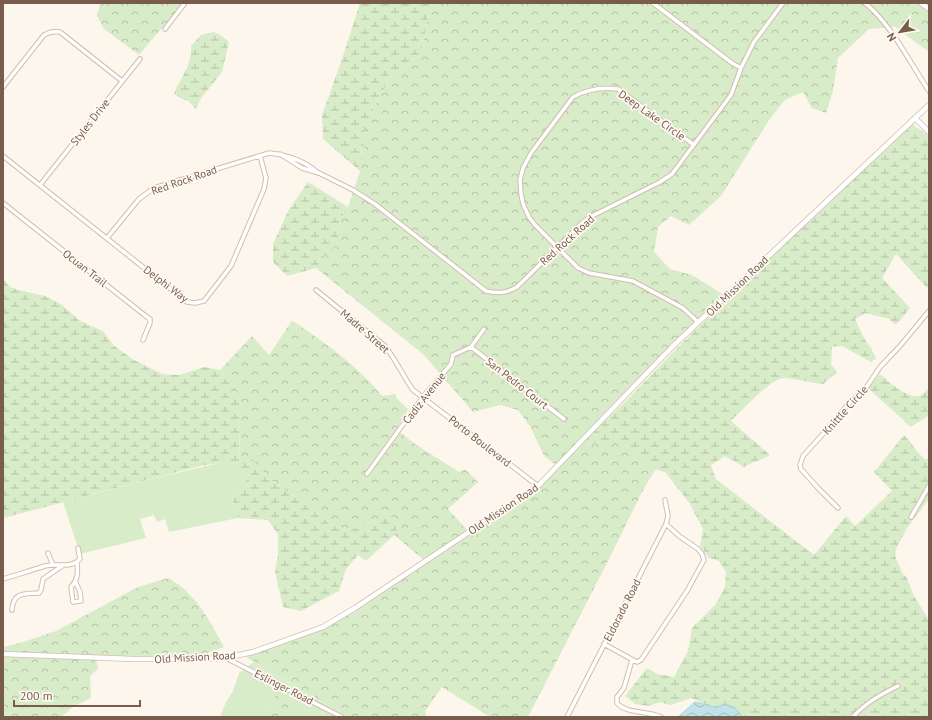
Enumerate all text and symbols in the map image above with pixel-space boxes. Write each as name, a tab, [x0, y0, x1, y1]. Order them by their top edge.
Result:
north arrow	[880, 12, 920, 52]
text: N	[884, 30, 899, 44]
street label: Deep Lake Circle	[616, 87, 688, 143]
street label: Styles Drive	[67, 95, 113, 148]
street label: Red Rock Road	[149, 162, 219, 198]
street label: Red Rock Road	[537, 212, 597, 268]
street label: Ocuan Trail	[60, 246, 111, 290]
street label: Old Mission Road	[703, 253, 771, 319]
street label: Delphi Way	[141, 262, 192, 306]
street label: Madre Street	[338, 306, 393, 356]
street label: San Pedro Court	[483, 354, 551, 412]
street label: Cadiz Avenue	[399, 369, 449, 427]
street label: Knittle Circle	[819, 382, 871, 437]
street label: Porto Boulevard	[446, 412, 514, 470]
street label: Old Mission Road	[465, 480, 541, 538]
street label: Eldorado Road	[600, 576, 644, 644]
street label: Old Mission Road	[154, 648, 236, 666]
street label: Eslinger Road	[252, 666, 316, 708]
scale bar	[14, 682, 140, 708]
text: 200 m	[20, 688, 53, 703]

